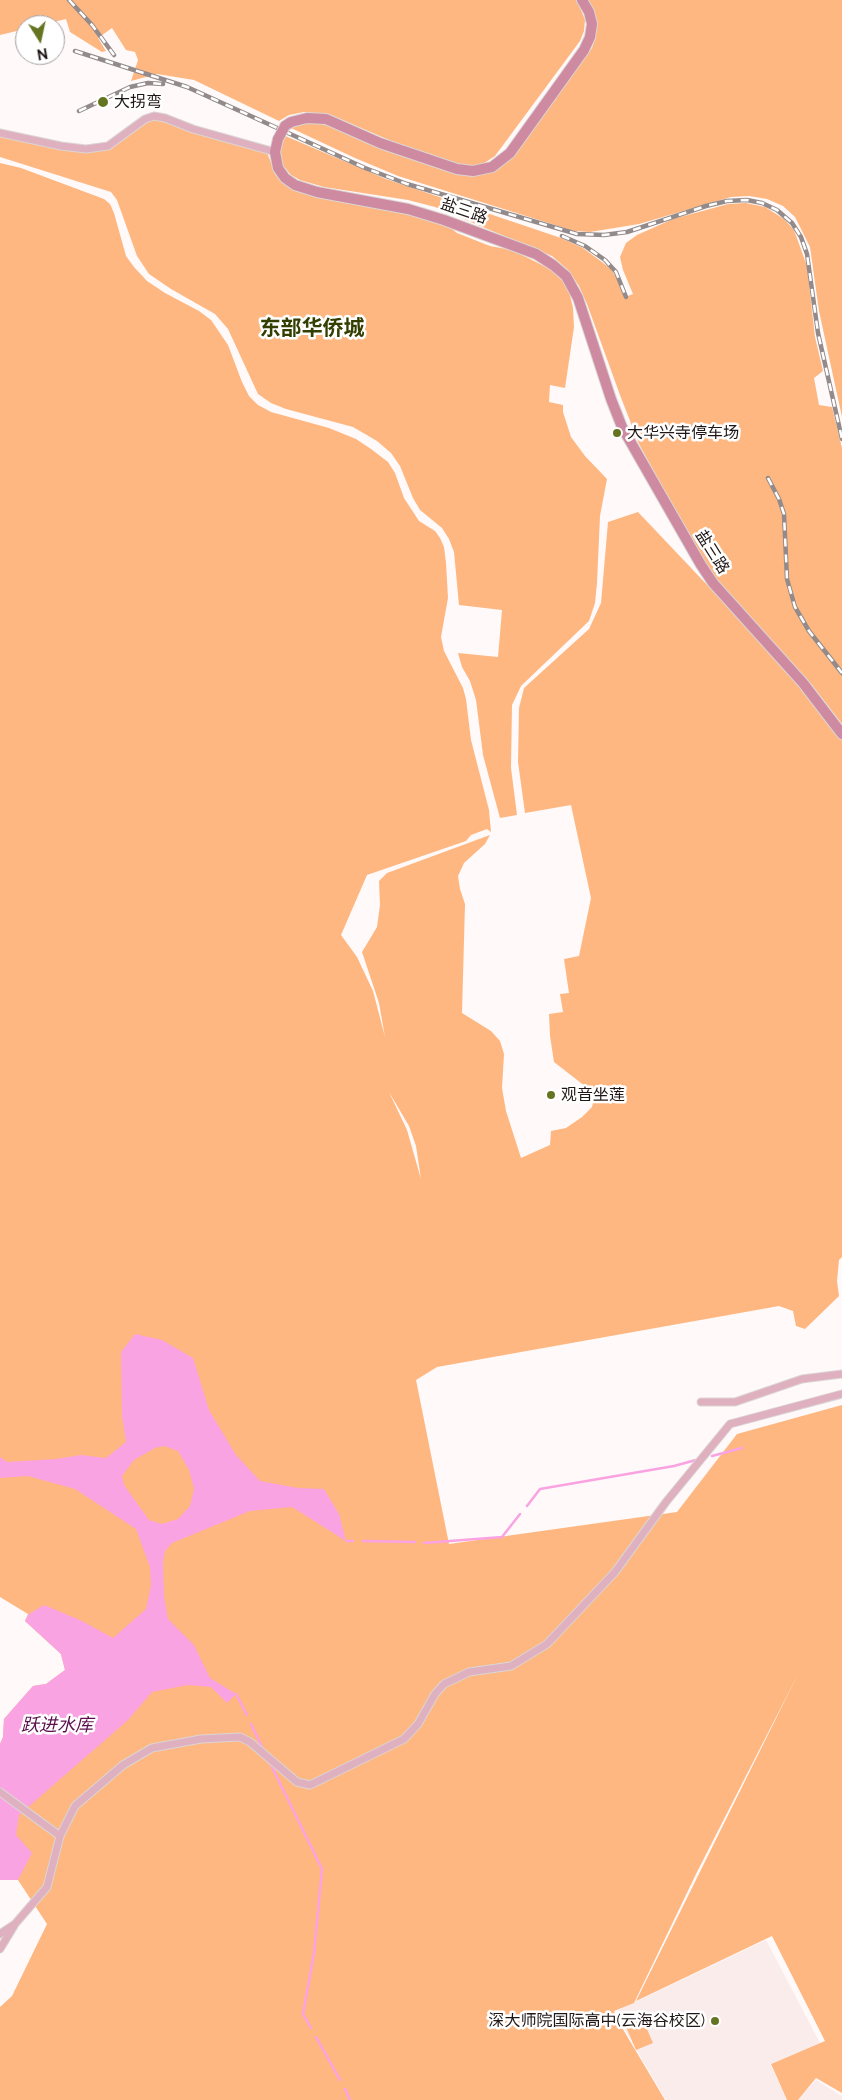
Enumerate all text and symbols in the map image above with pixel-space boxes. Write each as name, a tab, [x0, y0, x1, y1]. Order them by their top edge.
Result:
north arrow	[15, 15, 65, 65]
text: N	[36, 45, 49, 63]
place label: 大拐弯	[114, 92, 162, 112]
marker: 大拐弯	[96, 95, 110, 109]
street label: 盐三路	[438, 194, 490, 228]
district label: 东部华侨城	[260, 316, 364, 342]
place label: 大华兴寺停车场	[627, 423, 739, 443]
marker: 大华兴寺停车场	[611, 427, 623, 439]
street label: 盐三路	[691, 527, 733, 577]
place label: 观音坐莲	[561, 1085, 625, 1105]
marker: 观音坐莲	[545, 1089, 557, 1101]
water label: 跃进水库	[21, 1715, 93, 1737]
place label: 深大师院国际高中(云海谷校区)	[488, 2011, 705, 2031]
marker: 深大师院国际高中(云海谷校区)	[709, 2015, 721, 2027]

